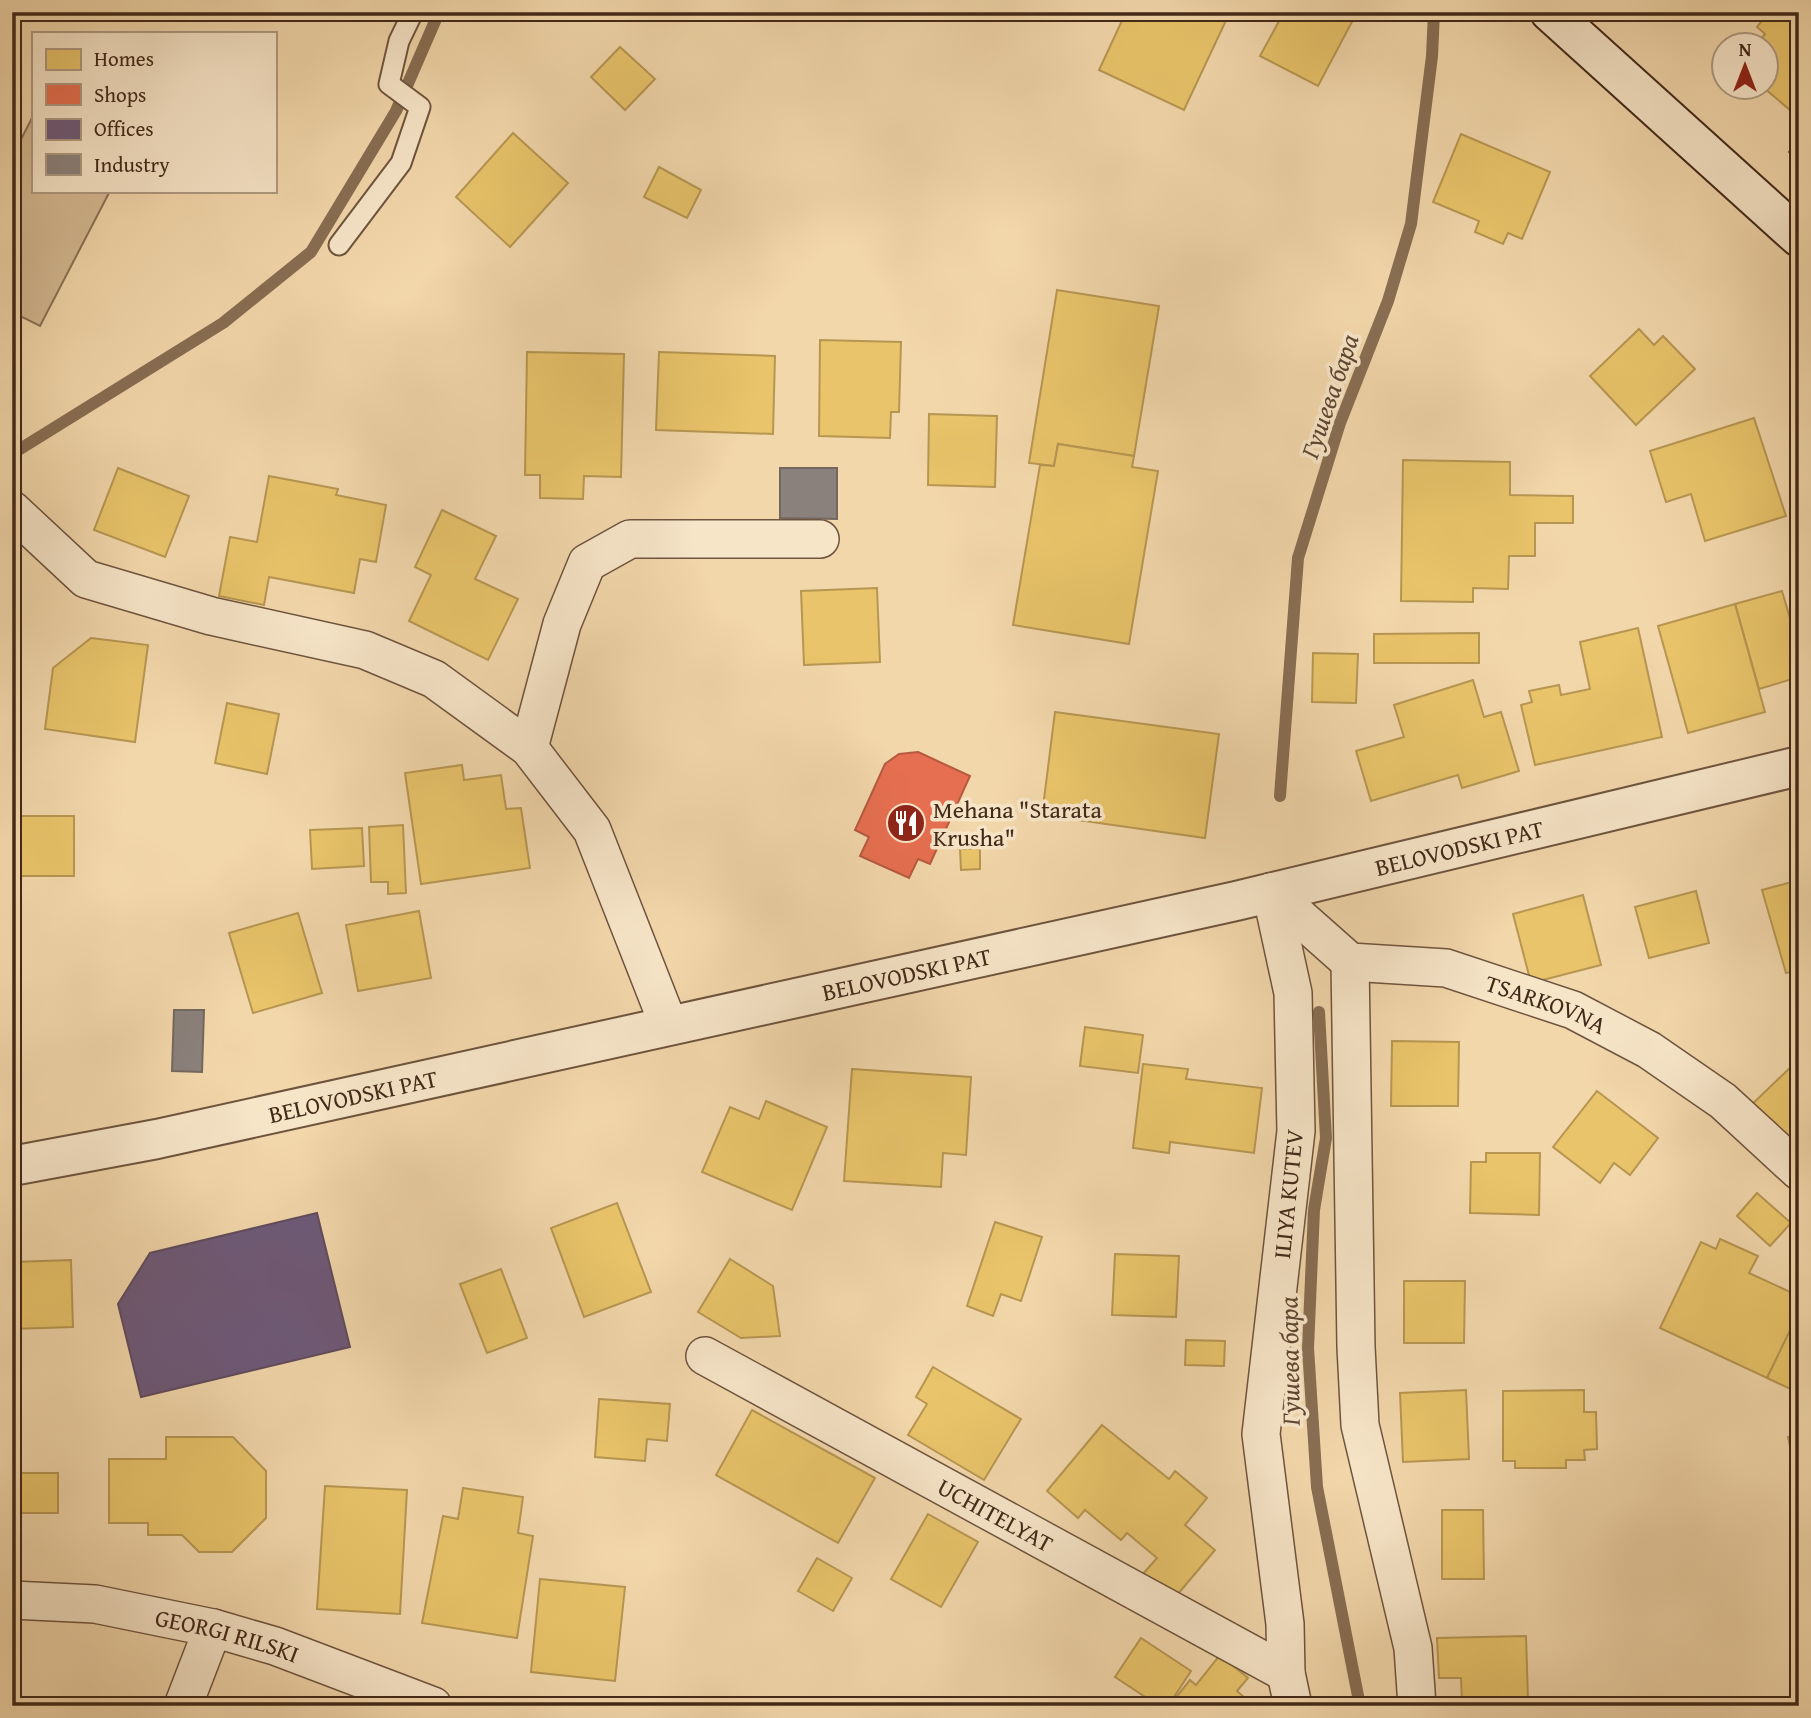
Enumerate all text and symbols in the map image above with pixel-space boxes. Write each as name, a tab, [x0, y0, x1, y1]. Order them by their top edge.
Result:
legend	[32, 32, 276, 192]
north arrow	[1710, 32, 1780, 102]
text: N	[1739, 35, 1752, 63]
text: Homes	[94, 43, 154, 74]
text: Shops	[94, 79, 146, 110]
text: Offices	[94, 113, 154, 144]
text: Industry	[94, 149, 170, 180]
water label: Гушева бара	[1289, 329, 1368, 464]
place label: Mehana "Starata Krusha"	[933, 792, 1102, 855]
restaurant icon: Mehana "Starata Krusha"	[885, 802, 927, 844]
street label: BELOVODSKI PAT	[1371, 810, 1547, 885]
street label: BELOVODSKI PAT	[819, 938, 994, 1009]
street label: TSARKOVNA	[1481, 965, 1613, 1042]
street label: BELOVODSKI PAT	[265, 1060, 441, 1131]
street label: ILIYA KUTEV	[1264, 1127, 1312, 1261]
water label: Гушева бара	[1268, 1296, 1310, 1427]
street label: UCHITELYAT	[931, 1469, 1060, 1560]
street label: GEORGI RILSKI	[152, 1599, 304, 1671]

